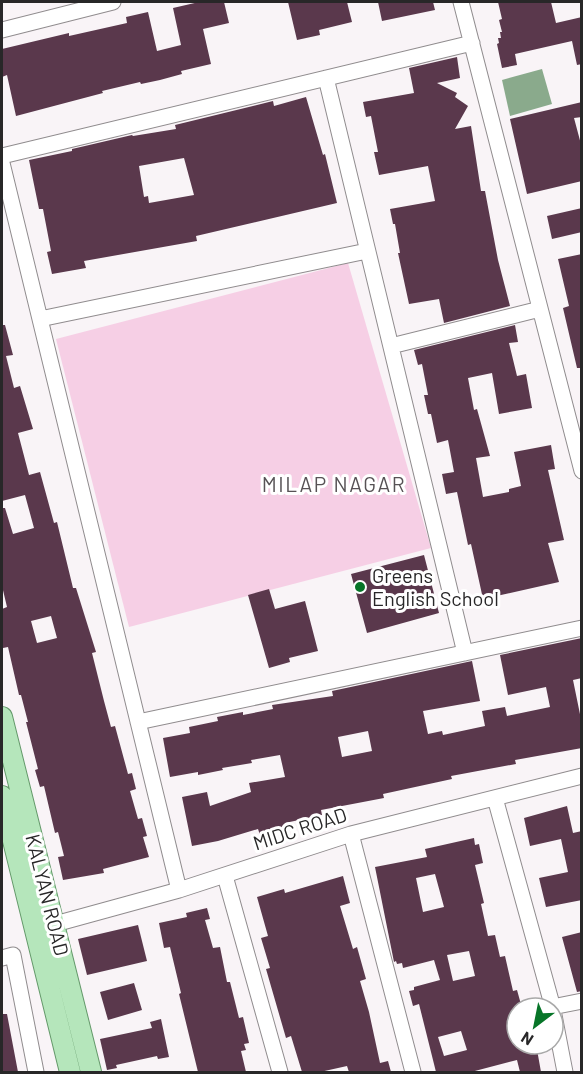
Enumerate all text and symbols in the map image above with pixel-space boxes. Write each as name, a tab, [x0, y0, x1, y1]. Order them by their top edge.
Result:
district label: MILAP NAGAR	[262, 471, 406, 496]
place label: Greens English School	[372, 563, 499, 610]
marker: Greens English School	[353, 580, 367, 594]
street label: MIDC ROAD	[250, 802, 350, 854]
street label: KALYAN ROAD	[21, 832, 75, 958]
north arrow	[505, 996, 565, 1056]
text: N	[517, 1028, 536, 1050]

